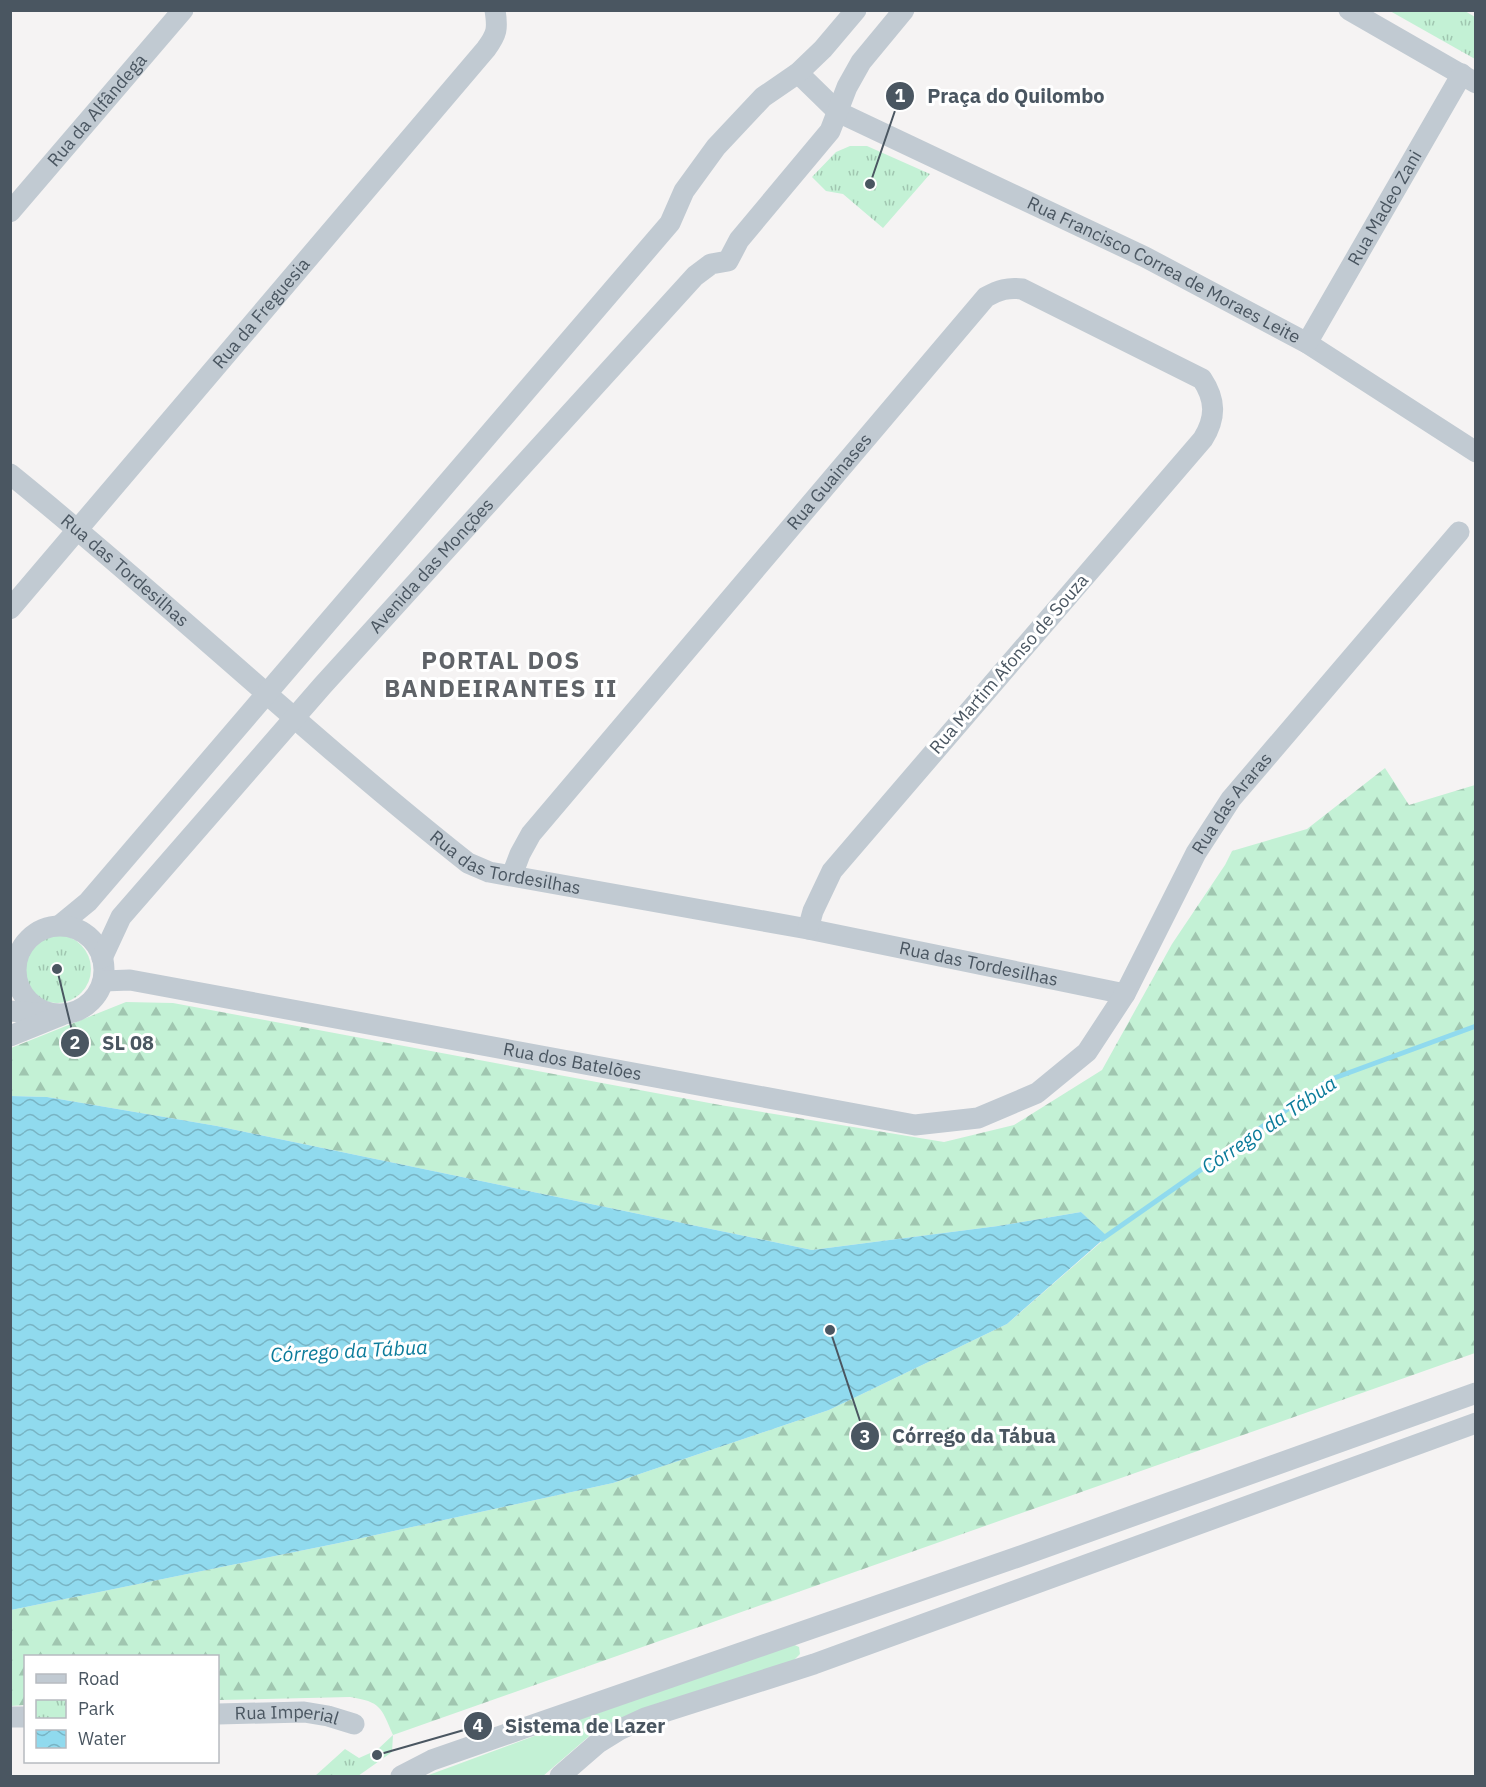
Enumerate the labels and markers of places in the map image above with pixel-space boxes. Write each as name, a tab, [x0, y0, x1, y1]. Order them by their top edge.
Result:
callout: Praça do Quilombo	[885, 77, 1117, 115]
callout: SL 08	[60, 1024, 166, 1062]
callout: Córrego da Tábua	[850, 1417, 1068, 1455]
callout: Sistema de Lazer	[463, 1707, 677, 1745]

